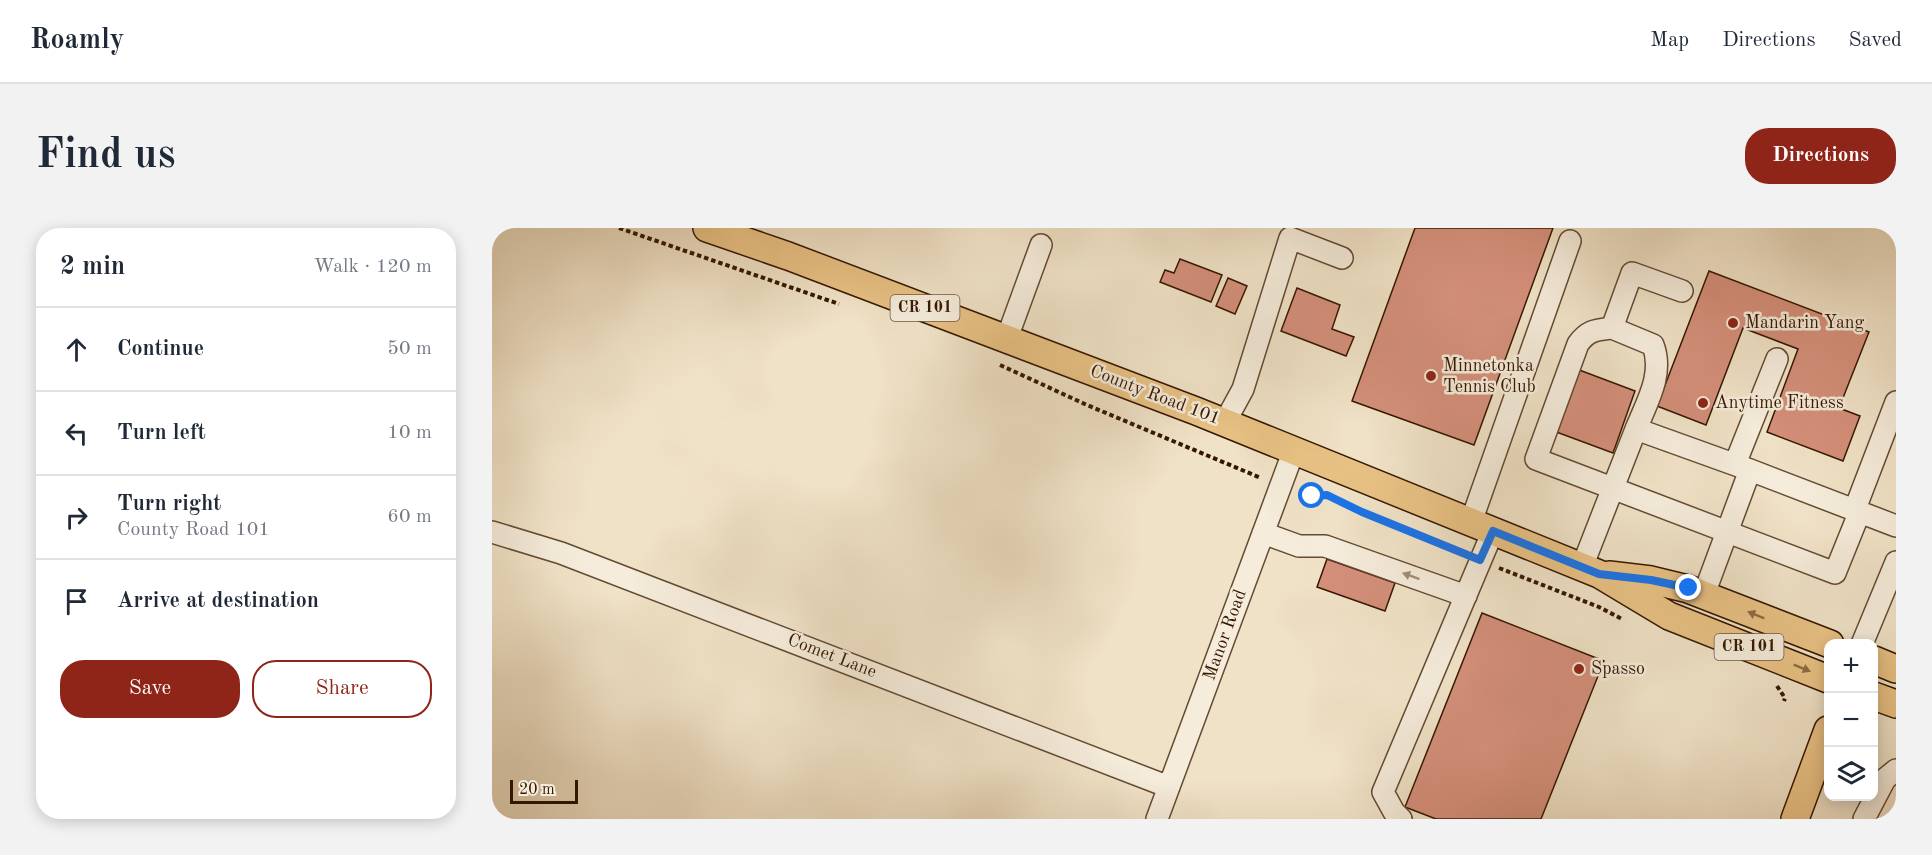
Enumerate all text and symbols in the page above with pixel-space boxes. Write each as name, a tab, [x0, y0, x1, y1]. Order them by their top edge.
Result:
text: Roamly	[30, 27, 124, 55]
text: Map	[1650, 30, 1689, 51]
text: Directions	[1722, 30, 1816, 51]
text: Saved	[1849, 30, 1902, 51]
button: Directions	[1745, 128, 1896, 184]
text: Find us	[36, 135, 175, 177]
text: 2 min	[60, 254, 125, 280]
text: Walk · 120 m	[313, 257, 432, 277]
road number: CR 101	[890, 295, 960, 321]
place label: Mandarin Yang	[1745, 314, 1865, 332]
marker: Mandarin Yang	[1726, 316, 1740, 330]
icon: ahead	[60, 333, 93, 366]
text: Continue	[117, 338, 204, 360]
text: 50 m	[387, 339, 432, 359]
place label: Minnetonka Tennis Club	[1443, 357, 1536, 396]
street label: County Road 101	[1088, 362, 1222, 428]
marker: Minnetonka Tennis Club	[1424, 369, 1438, 383]
place label: Anytime Fitness	[1715, 394, 1844, 412]
marker: Anytime Fitness	[1696, 396, 1710, 410]
icon: left	[60, 417, 93, 450]
text: Turn left	[117, 422, 206, 444]
text: 10 m	[387, 423, 432, 443]
route start	[1298, 482, 1324, 508]
text: Turn right	[117, 493, 221, 515]
icon: right	[60, 501, 93, 534]
text: 60 m	[387, 507, 432, 527]
text: County Road 101	[117, 520, 270, 540]
one-way arrow	[1402, 571, 1420, 581]
route end	[1675, 574, 1701, 600]
icon: arrive	[60, 585, 93, 618]
street label: Manor Road	[1200, 587, 1250, 683]
text: Arrive at destination	[117, 590, 319, 612]
one-way arrow	[1747, 609, 1765, 619]
street label: Comet Lane	[785, 631, 879, 681]
road number: CR 101	[1714, 634, 1784, 660]
map controls	[1824, 639, 1878, 801]
button: +	[1824, 639, 1878, 693]
button: Save	[60, 660, 240, 718]
button: Share	[252, 660, 432, 718]
place label: Spasso	[1591, 660, 1645, 678]
marker: Spasso	[1572, 662, 1586, 676]
one-way arrow	[1793, 664, 1811, 673]
button: −	[1824, 693, 1878, 747]
button: layers	[1824, 747, 1878, 801]
scale bar	[510, 777, 578, 804]
text: 20 m	[519, 782, 555, 798]

